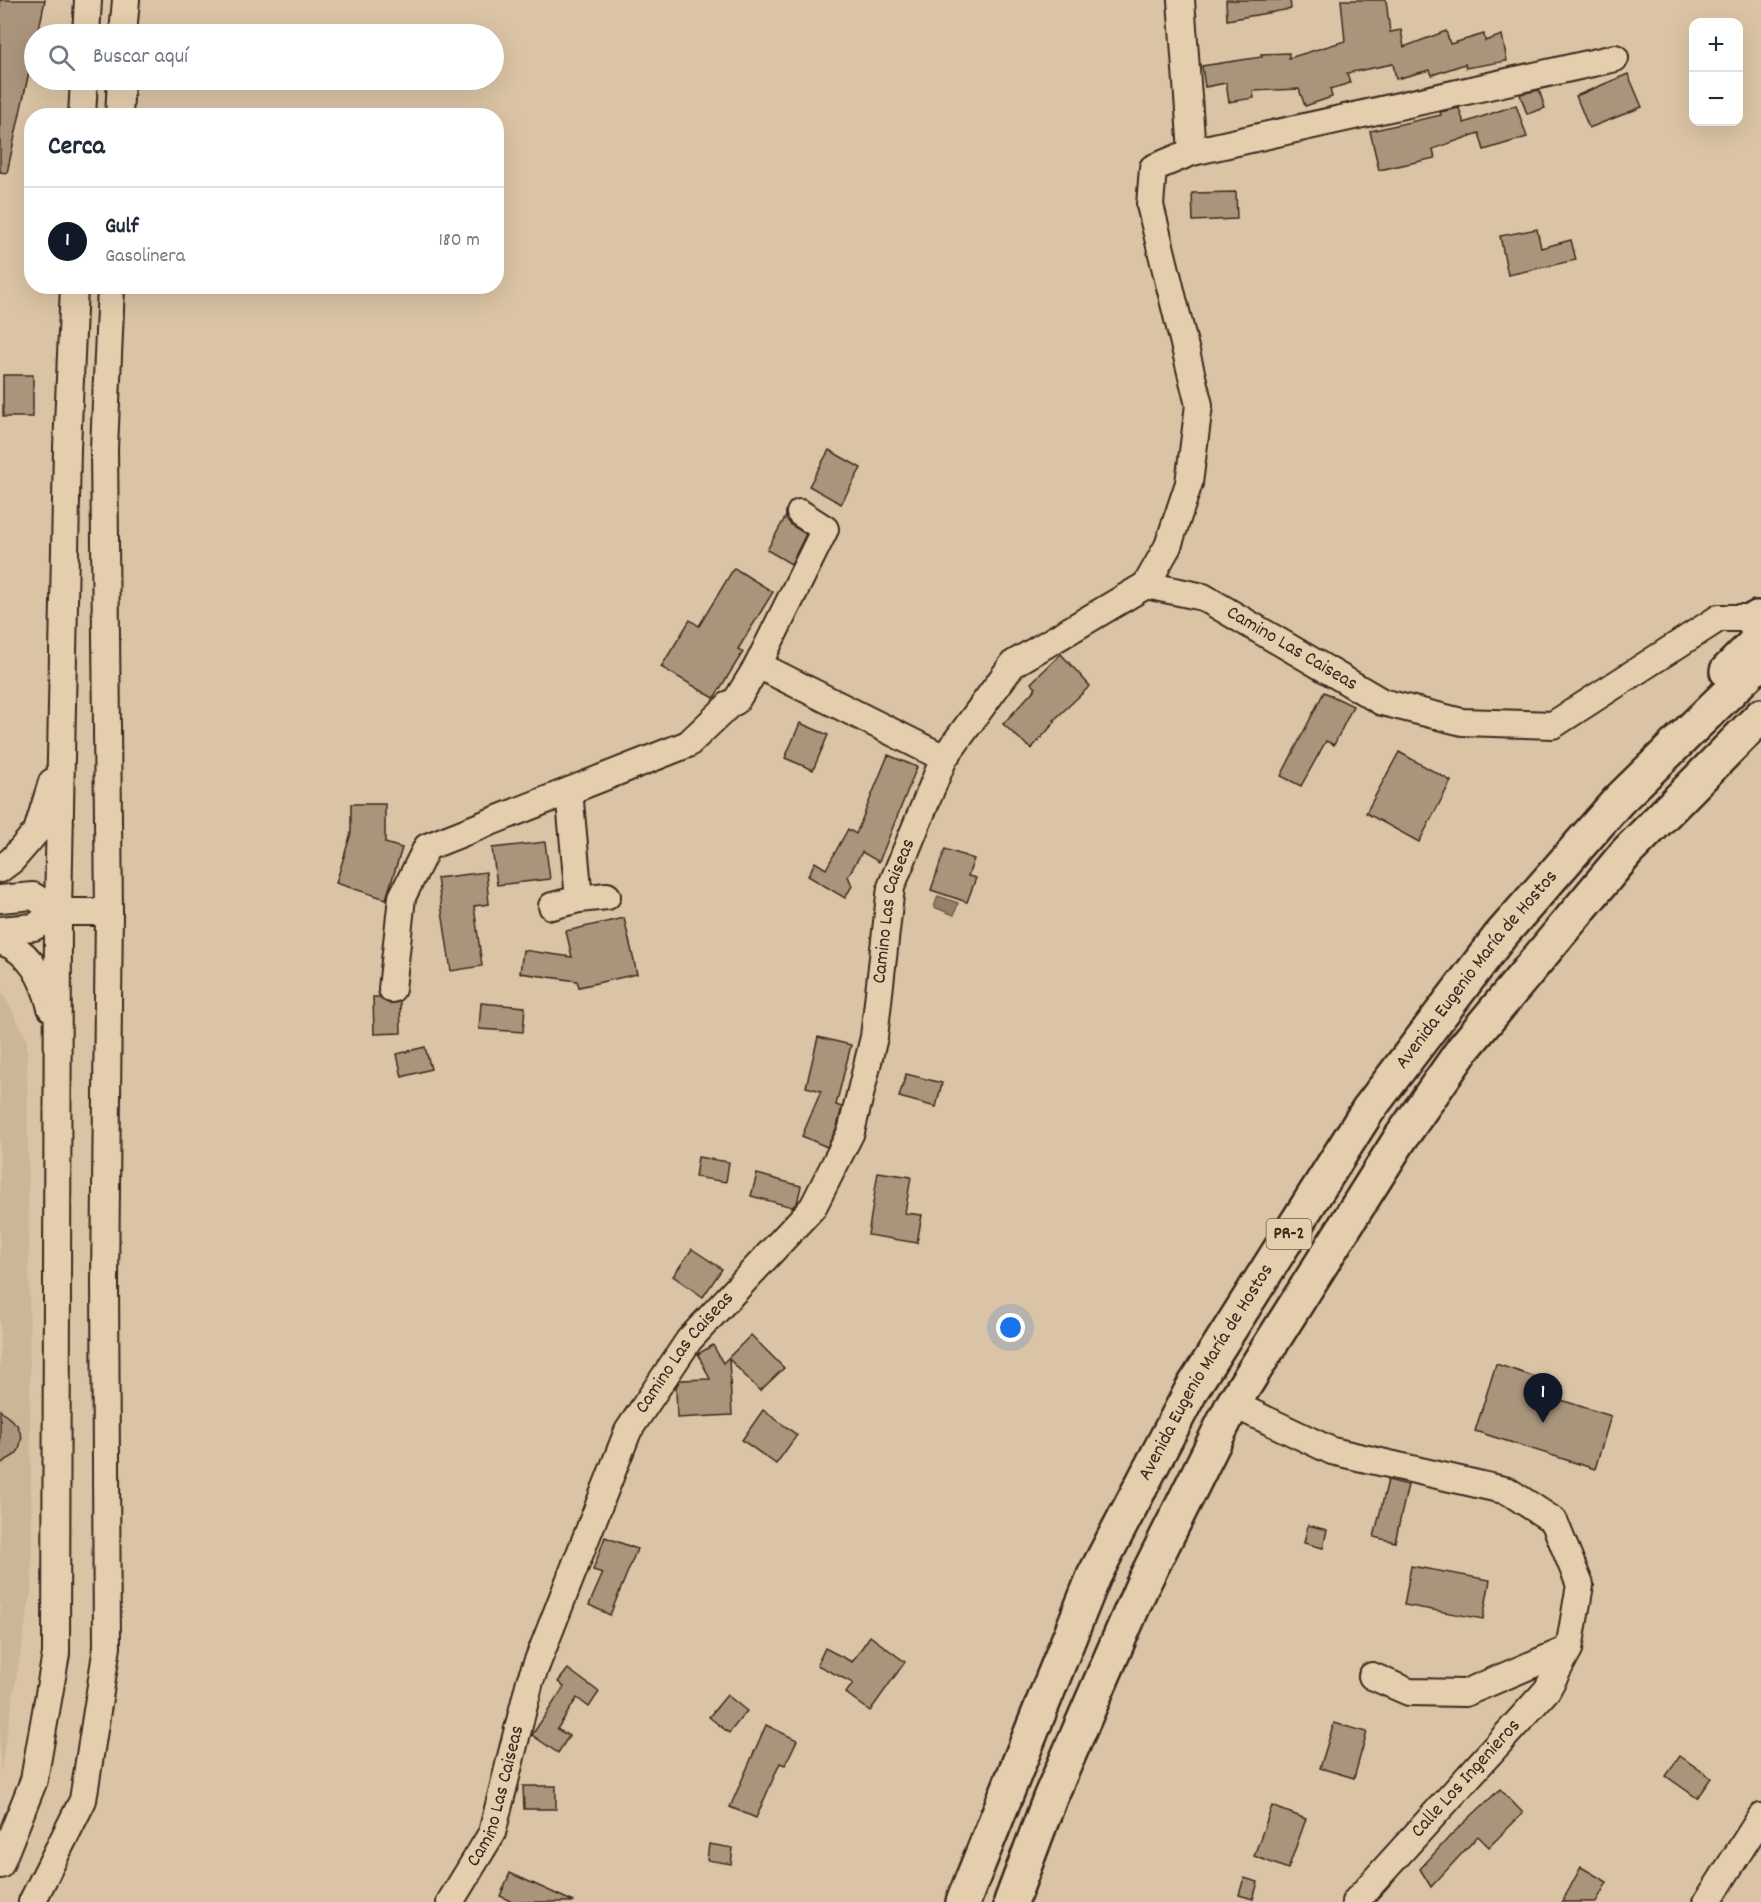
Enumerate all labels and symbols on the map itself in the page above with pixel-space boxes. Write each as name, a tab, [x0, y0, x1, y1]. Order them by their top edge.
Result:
street label: Camino Las Caiseas	[1221, 600, 1363, 699]
street label: Camino Las Caiseas	[866, 835, 923, 985]
street label: Avenida Eugenio María de Hostos	[1389, 864, 1565, 1075]
road number: PR-2	[1266, 1219, 1312, 1249]
street label: Avenida Eugenio María de Hostos	[1132, 1259, 1281, 1486]
street label: Camino Las Caiseas	[629, 1285, 741, 1420]
your location	[996, 1313, 1025, 1342]
pin: 1	[1524, 1374, 1562, 1423]
street label: Calle Los Ingenieros	[1405, 1713, 1528, 1845]
street label: Camino Las Caiseas	[460, 1723, 532, 1873]

